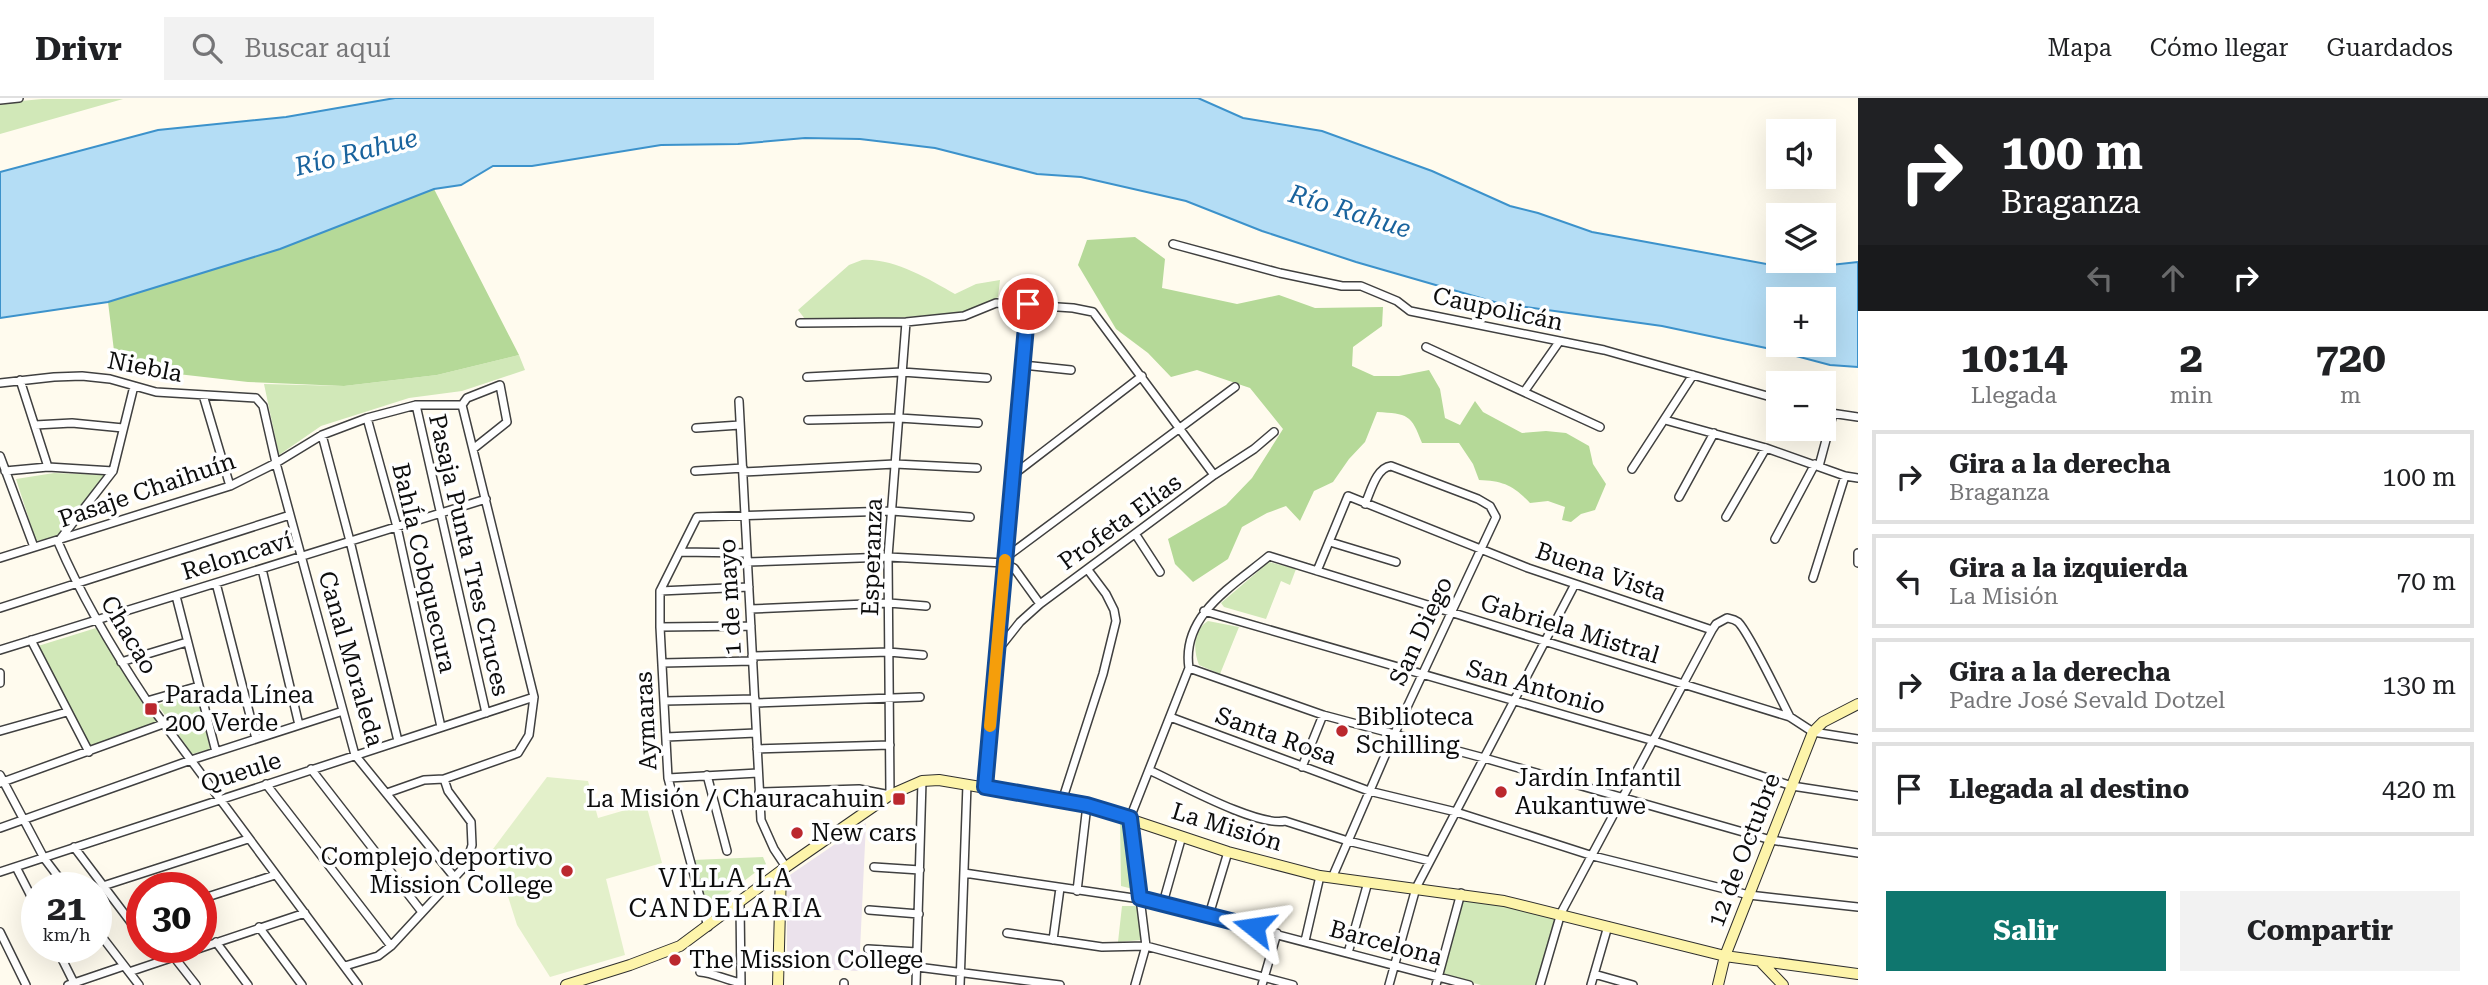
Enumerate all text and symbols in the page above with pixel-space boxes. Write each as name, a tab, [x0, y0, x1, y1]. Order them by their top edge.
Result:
search box	[164, 17, 654, 80]
text: Drivr	[35, 29, 122, 68]
icon: search	[188, 29, 226, 67]
text: Buscar aquí	[244, 33, 390, 63]
text: Mapa	[2048, 34, 2112, 62]
text: Cómo llegar	[2150, 34, 2288, 62]
text: Guardados	[2326, 34, 2453, 62]
map controls	[1766, 119, 1836, 441]
button: sound	[1766, 119, 1836, 189]
water label: Río Rahue	[290, 122, 421, 182]
text: 100 m	[2001, 124, 2143, 181]
icon: right	[1886, 126, 1977, 217]
water label: Río Rahue	[1285, 178, 1414, 244]
text: Braganza	[2001, 183, 2141, 221]
button: layers	[1766, 203, 1836, 273]
icon: left	[2081, 259, 2119, 297]
icon: ahead	[2154, 259, 2192, 297]
icon: right	[2227, 259, 2265, 297]
pin	[998, 274, 1058, 334]
street label: Caupolicán	[1430, 282, 1566, 336]
icon: arrive	[1009, 285, 1047, 323]
button: +	[1766, 287, 1836, 357]
text: 10:14	[1960, 333, 2067, 382]
text: 2	[2180, 333, 2203, 382]
text: 720	[2315, 333, 2386, 382]
street label: Niebla	[105, 346, 185, 388]
button: −	[1766, 371, 1836, 441]
text: Llegada	[1971, 382, 2057, 409]
text: min	[2170, 382, 2213, 409]
text: m	[2340, 382, 2361, 409]
street label: Pasaja Punta Tres Cruces	[423, 411, 515, 699]
street label: Pasaje Chaihuín	[55, 447, 239, 533]
text: Gira a la derecha	[1949, 449, 2170, 479]
icon: right	[1890, 458, 1928, 496]
street label: BahÍa Cobquecura	[386, 460, 463, 676]
text: 100 m	[2382, 462, 2456, 492]
street label: Profeta Elías	[1053, 468, 1187, 576]
text: Braganza	[1949, 479, 2049, 506]
street label: Esperanza	[856, 497, 888, 617]
street label: Reloncaví	[178, 526, 296, 586]
street label: Buena Vista	[1532, 537, 1670, 607]
street label: 1 de mayo	[713, 538, 747, 656]
text: Gira a la izquierda	[1949, 553, 2188, 583]
icon: left	[1890, 562, 1928, 600]
text: 70 m	[2397, 566, 2456, 596]
street label: Canal Moraleda	[313, 568, 389, 750]
street label: San Diego	[1384, 572, 1458, 690]
text: La Misión	[1949, 583, 2058, 610]
street label: Gabriela Mistral	[1477, 588, 1663, 670]
street label: Chacao	[95, 591, 163, 679]
street label: San Antonio	[1463, 654, 1609, 720]
text: Gira a la derecha	[1949, 657, 2170, 687]
icon: right	[1890, 666, 1928, 704]
text: 130 m	[2382, 670, 2456, 700]
street label: Aymaras	[629, 671, 663, 771]
place label: Parada Línea 200 Verde	[165, 681, 314, 737]
text: Padre José Sevald Dotzel	[1949, 687, 2225, 714]
marker: Parada Línea 200 Verde	[143, 701, 159, 717]
street label: Santa Rosa	[1212, 701, 1340, 771]
place label: Biblioteca Schilling	[1356, 703, 1473, 759]
marker: Biblioteca Schilling	[1334, 723, 1350, 739]
street label: Queule	[197, 746, 285, 798]
place label: Jardín Infantil Aukantuwe	[1515, 764, 1681, 820]
street label: 12 de Octubre	[1702, 769, 1786, 931]
icon: arrive	[1890, 770, 1928, 808]
text: Llegada al destino	[1949, 774, 2189, 804]
text: 420 m	[2382, 774, 2456, 804]
marker: Jardín Infantil Aukantuwe	[1493, 784, 1509, 800]
place label: La Misión / Chauracahuin	[586, 785, 885, 813]
marker: La Misión / Chauracahuin	[891, 791, 907, 807]
street label: La Misión	[1168, 797, 1286, 857]
place label: New cars	[811, 819, 917, 847]
marker: New cars	[789, 825, 805, 841]
place label: Complejo deportivo Mission College	[321, 843, 553, 899]
marker: Complejo deportivo Mission College	[559, 863, 575, 879]
district label: VILLA LA CANDELARIA	[629, 863, 823, 923]
speed limit sign: 30	[126, 872, 217, 963]
text: 21	[47, 888, 86, 929]
position arrow	[1217, 890, 1291, 964]
button: Salir	[1886, 891, 2166, 971]
button: Compartir	[2180, 891, 2460, 971]
street label: Barcelona	[1327, 915, 1445, 971]
text: km/h	[42, 924, 91, 945]
place label: The Mission College	[689, 946, 923, 974]
marker: The Mission College	[667, 952, 683, 968]

